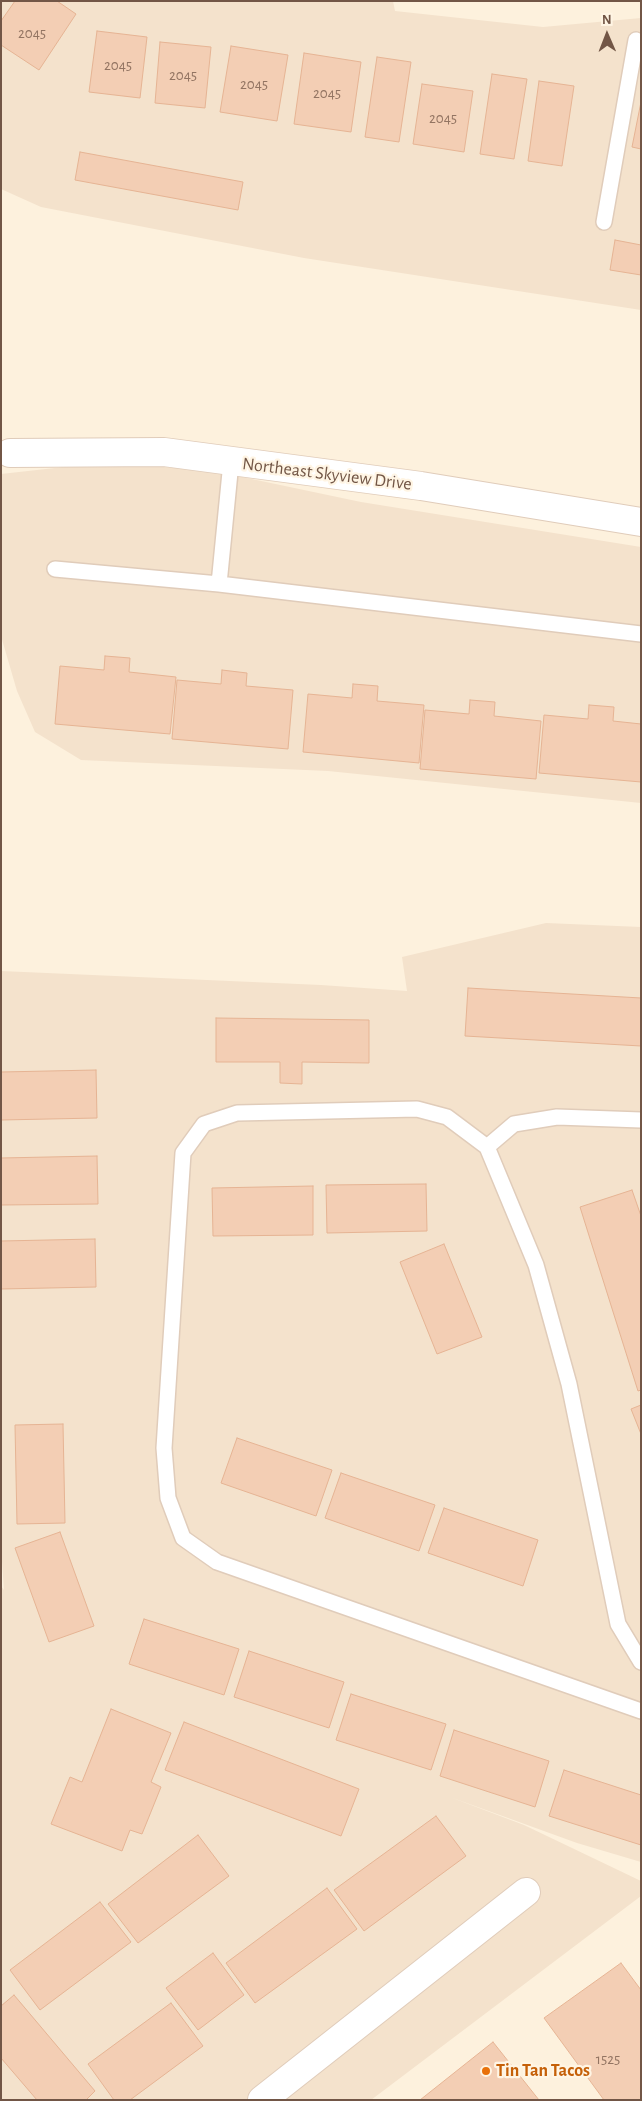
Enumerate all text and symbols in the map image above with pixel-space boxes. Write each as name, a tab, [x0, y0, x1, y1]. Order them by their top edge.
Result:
north arrow	[582, 10, 632, 60]
text: N	[602, 13, 612, 27]
house number: 2045	[18, 24, 46, 42]
house number: 2045	[104, 56, 132, 74]
house number: 2045	[169, 66, 197, 84]
house number: 2045	[240, 75, 268, 93]
house number: 2045	[313, 84, 341, 102]
house number: 2045	[429, 109, 457, 127]
street label: Northeast Skyview Drive	[241, 453, 413, 495]
house number: 1525	[596, 2050, 620, 2068]
place label: Tin Tan Tacos	[496, 2060, 590, 2082]
marker: Tin Tan Tacos	[480, 2065, 492, 2077]

